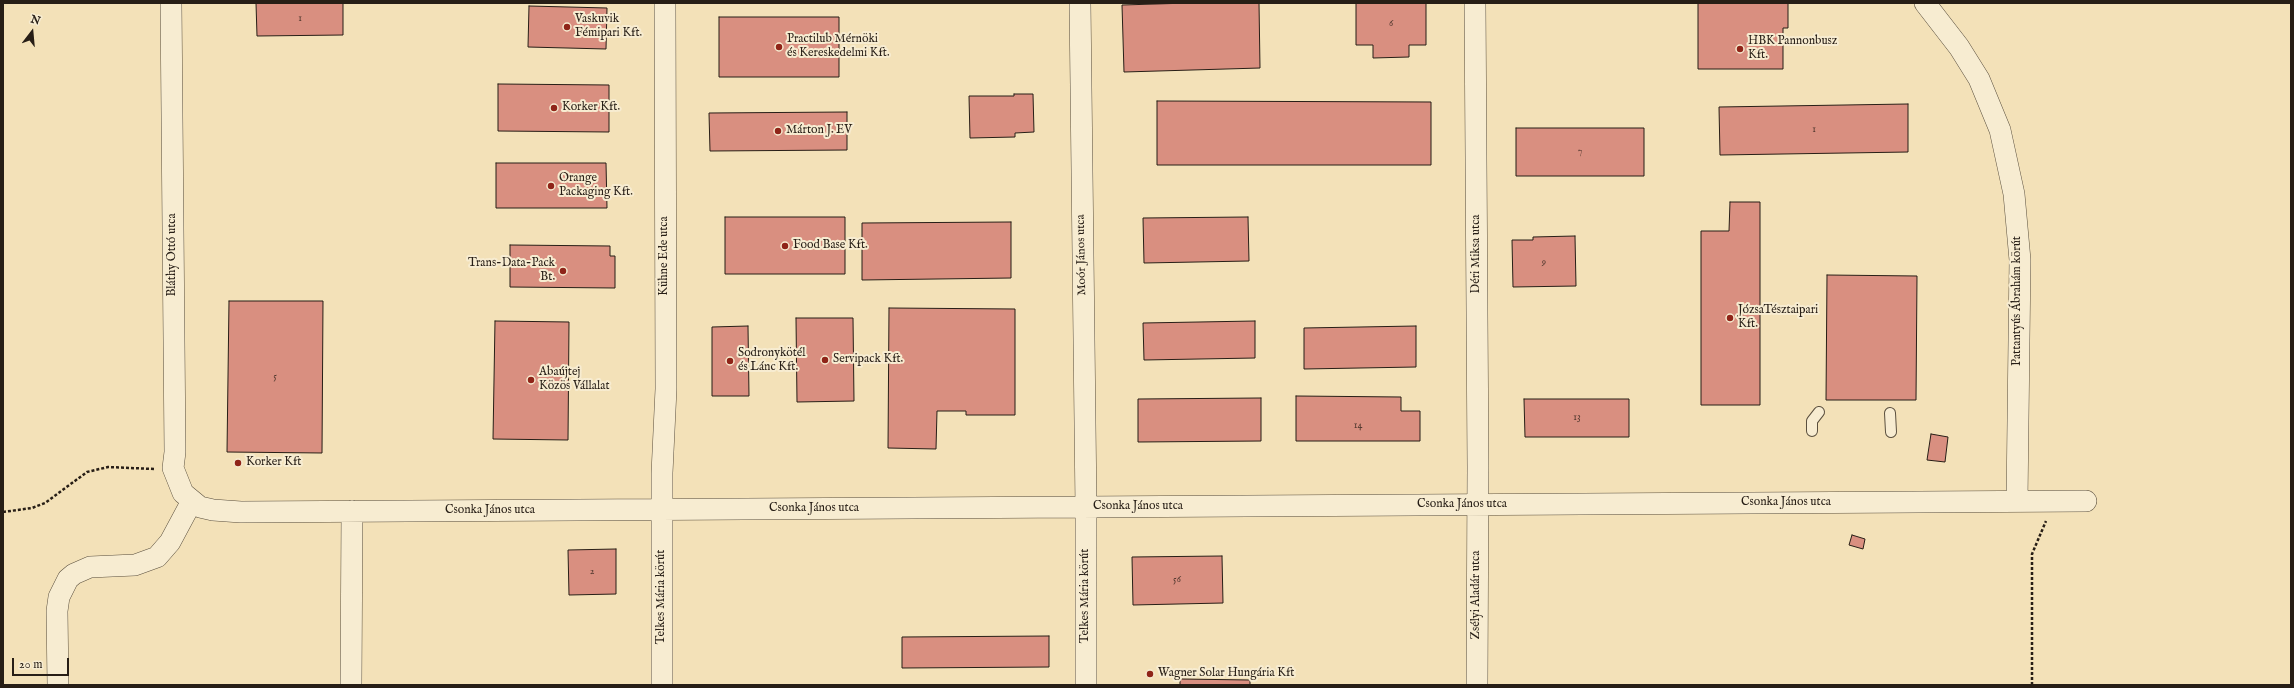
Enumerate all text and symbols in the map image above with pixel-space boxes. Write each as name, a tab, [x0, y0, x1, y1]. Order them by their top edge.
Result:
north arrow	[12, 12, 52, 52]
text: N	[29, 12, 42, 29]
house number: 1	[298, 13, 302, 25]
place label: Vaskuvik Fémipari Kft.	[575, 13, 642, 41]
house number: 6	[1389, 18, 1393, 30]
marker: Vaskuvik Fémipari Kft.	[562, 22, 572, 32]
place label: Practilub Mérnöki és Kereskedelmi Kft.	[787, 33, 890, 61]
place label: HBK Pannonbusz Kft.	[1748, 35, 1837, 63]
marker: Practilub Mérnöki és Kereskedelmi Kft.	[774, 42, 784, 52]
marker: HBK Pannonbusz Kft.	[1735, 44, 1745, 54]
place label: Korker Kft.	[562, 101, 620, 115]
marker: Korker Kft.	[549, 103, 559, 113]
place label: Márton J. EV	[786, 124, 852, 138]
house number: 1	[1812, 124, 1816, 136]
marker: Márton J. EV	[773, 126, 783, 136]
house number: 7	[1578, 146, 1582, 158]
place label: Orange Packaging Kft.	[559, 172, 633, 200]
marker: Orange Packaging Kft.	[546, 181, 556, 191]
street label: Bláthy Ottó utca	[166, 213, 180, 297]
street label: Moór János utca	[1074, 214, 1090, 296]
street label: Déri Miksa utca	[1470, 215, 1484, 293]
street label: Kühne Ede utca	[658, 216, 672, 296]
street label: Pattantyús Ábrahám körút	[2011, 236, 2025, 366]
place label: Food Base Kft.	[793, 239, 868, 253]
marker: Food Base Kft.	[780, 241, 790, 251]
place label: Trans-Data-Pack Bt.	[468, 257, 555, 285]
house number: 9	[1542, 257, 1546, 269]
marker: Trans-Data-Pack Bt.	[558, 266, 568, 276]
place label: JózsaTésztaipari Kft.	[1738, 304, 1818, 332]
marker: JózsaTésztaipari Kft.	[1725, 313, 1735, 323]
place label: Sodronykötél és Lánc Kft.	[738, 347, 806, 375]
place label: Servipack Kft.	[833, 353, 903, 367]
marker: Servipack Kft.	[820, 355, 830, 365]
marker: Sodronykötél és Lánc Kft.	[725, 356, 735, 366]
place label: Abaújtej Közös Vállalat	[539, 366, 610, 394]
house number: 5	[273, 371, 277, 383]
marker: Abaújtej Közös Vállalat	[526, 375, 536, 385]
house number: 13	[1573, 412, 1581, 424]
house number: 14	[1354, 420, 1362, 432]
place label: Korker Kft	[246, 456, 301, 470]
marker: Korker Kft	[233, 458, 243, 468]
street label: Csonka János utca	[1741, 496, 1831, 510]
street label: Csonka János utca	[1417, 498, 1507, 512]
street label: Csonka János utca	[1093, 500, 1183, 514]
street label: Csonka János utca	[769, 502, 859, 516]
street label: Csonka János utca	[445, 504, 535, 518]
street label: Telkes Mária körút	[1079, 549, 1093, 643]
street label: Telkes Mária körút	[655, 550, 669, 644]
street label: Zsélyi Aladár utca	[1470, 551, 1484, 639]
house number: 2	[590, 566, 594, 578]
house number: 56	[1173, 574, 1181, 586]
scale bar	[14, 650, 71, 676]
text: 20 m	[19, 657, 42, 672]
place label: Wagner Solar Hungária Kft	[1158, 667, 1294, 681]
marker: Wagner Solar Hungária Kft	[1145, 669, 1155, 679]

